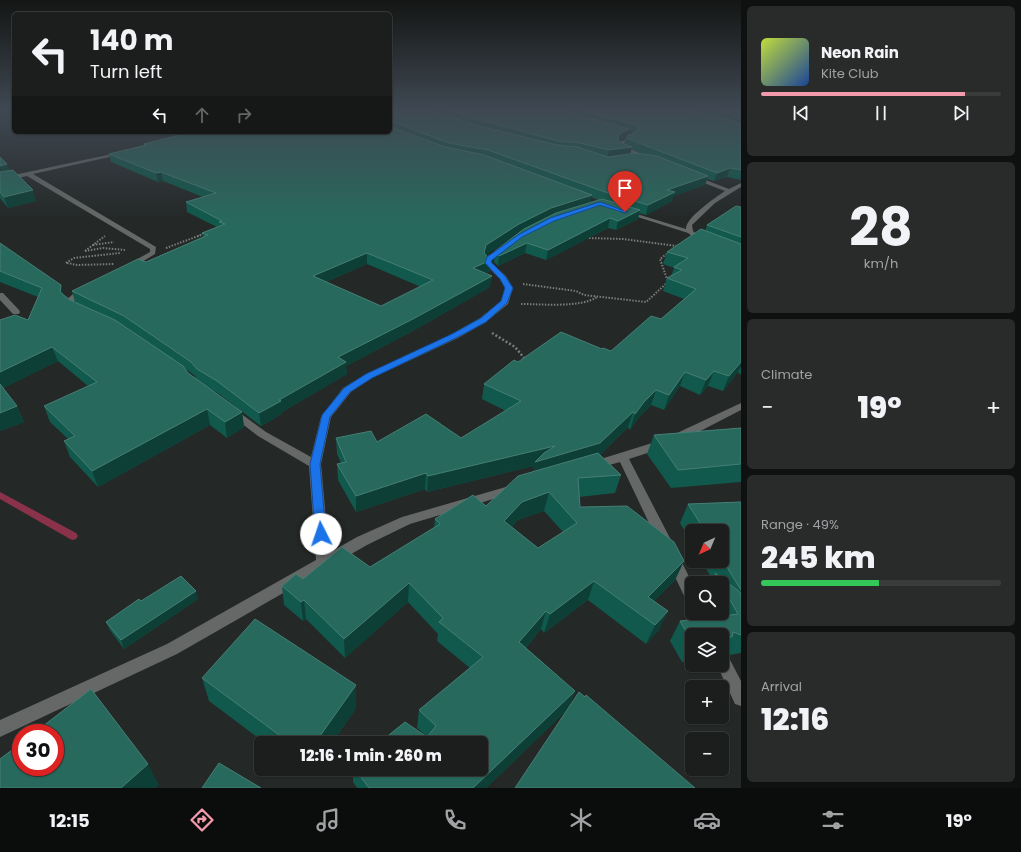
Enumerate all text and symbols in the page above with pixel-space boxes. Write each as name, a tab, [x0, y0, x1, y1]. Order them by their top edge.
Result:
text: 140 m	[90, 21, 173, 60]
icon: left	[24, 28, 76, 80]
text: Neon Rain	[821, 42, 899, 63]
text: Turn left	[90, 59, 162, 84]
text: Kite Club	[821, 64, 879, 83]
icon: previous	[790, 102, 812, 124]
icon: pause	[870, 102, 892, 124]
icon: next	[950, 102, 972, 124]
icon: left	[149, 104, 171, 126]
icon: ahead	[191, 104, 213, 126]
icon: right	[233, 104, 255, 126]
pin	[608, 171, 642, 212]
icon: arrive	[614, 177, 636, 199]
text: 28	[849, 191, 913, 264]
text: km/h	[864, 254, 898, 273]
text: Climate	[761, 365, 812, 384]
text: 19°	[857, 386, 902, 429]
text: −	[761, 392, 773, 423]
text: +	[986, 392, 1001, 423]
position arrow	[300, 513, 342, 555]
text: Range · 49%	[761, 515, 839, 534]
north arrow	[685, 524, 729, 568]
map controls	[685, 524, 729, 776]
text: 245 km	[761, 536, 876, 579]
button: search	[685, 576, 729, 620]
button: layers	[685, 628, 729, 672]
text: Arrival	[761, 677, 802, 696]
button: +	[685, 680, 729, 724]
text: 12:16	[761, 698, 829, 741]
speed limit sign: 30	[12, 724, 64, 776]
button: −	[685, 732, 729, 776]
text: 12:16 · 1 min · 260 m	[300, 745, 442, 766]
icon: directions	[188, 806, 216, 834]
icon: music	[314, 806, 342, 834]
icon: phone	[441, 806, 469, 834]
icon: climate	[567, 806, 595, 834]
icon: car	[693, 806, 721, 834]
icon: filters	[819, 806, 847, 834]
text: 12:15	[49, 808, 90, 833]
text: 19°	[946, 808, 972, 833]

